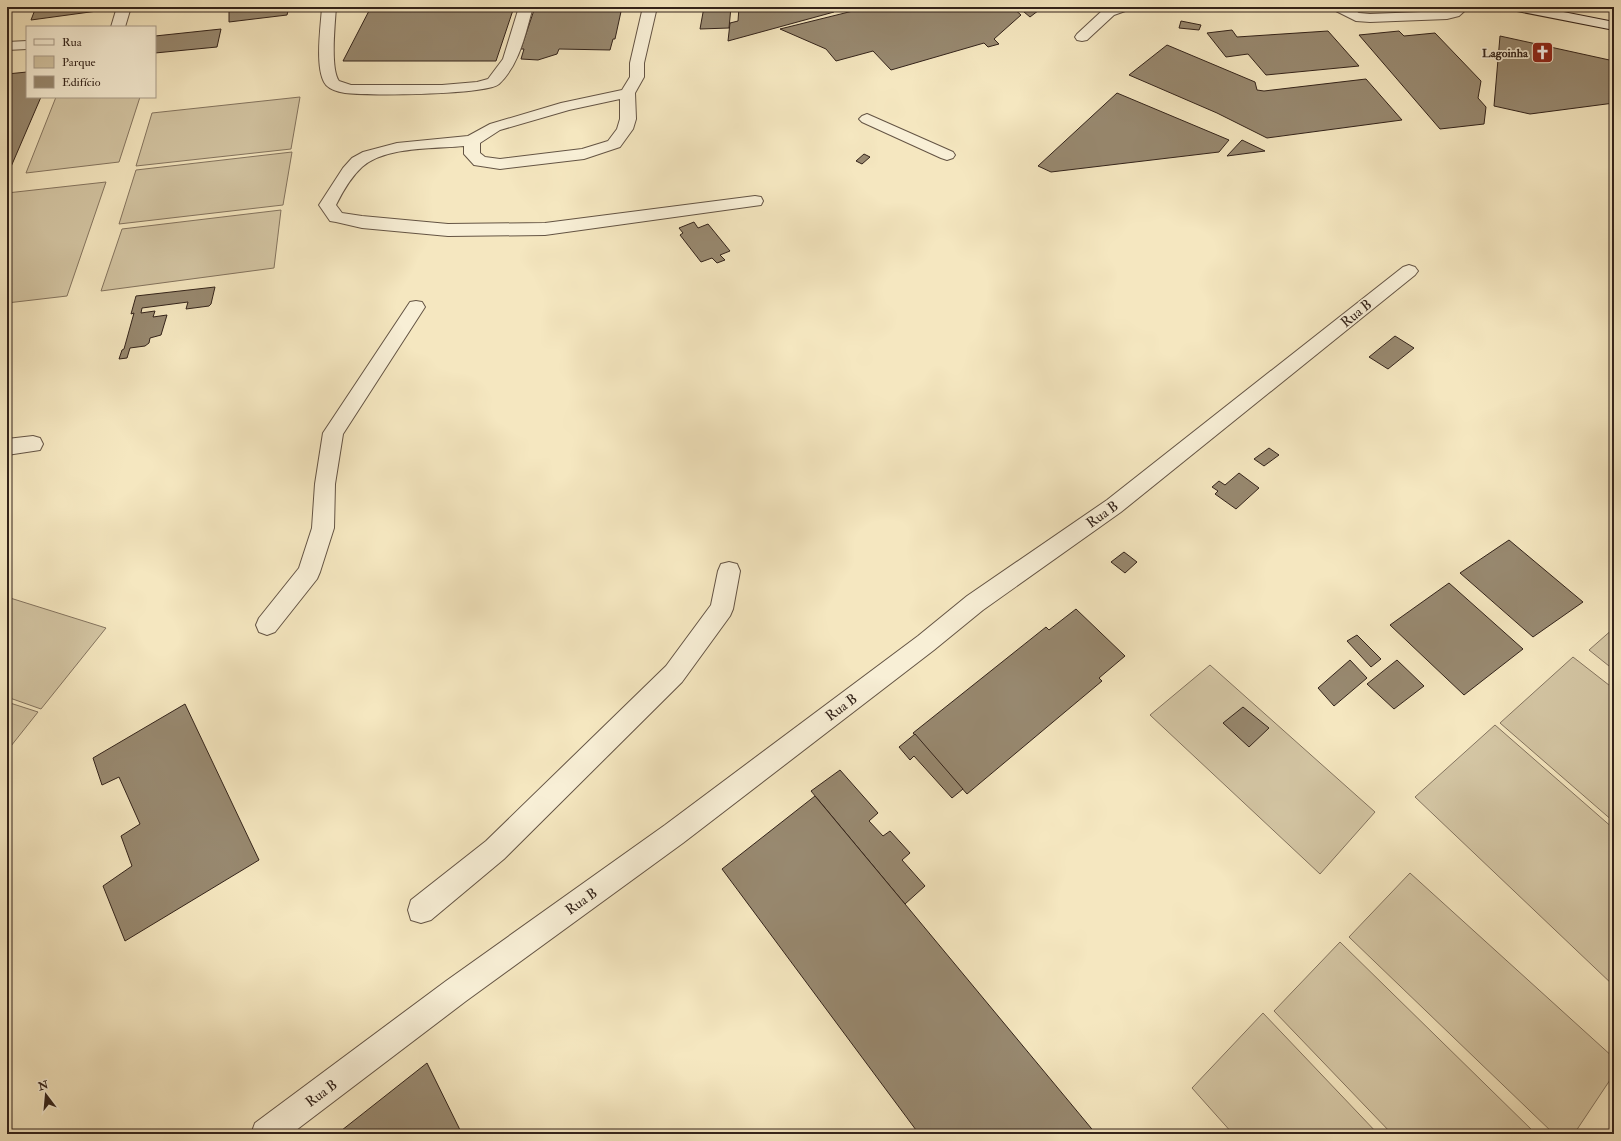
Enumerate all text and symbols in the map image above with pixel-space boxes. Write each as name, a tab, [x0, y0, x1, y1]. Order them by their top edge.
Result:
legend	[26, 26, 156, 98]
text: Rua	[62, 35, 83, 50]
church icon: Lagoinha	[1530, 40, 1556, 66]
place label: Lagoinha	[1482, 46, 1529, 61]
text: Parque	[62, 55, 96, 70]
text: Edifício	[62, 75, 101, 90]
street label: Rua B	[1337, 296, 1375, 331]
street label: Rua B	[1083, 497, 1121, 532]
street label: Rua B	[822, 690, 860, 725]
street label: Rua B	[562, 884, 600, 919]
north arrow	[26, 1075, 66, 1115]
street label: Rua B	[302, 1076, 340, 1111]
text: N	[36, 1078, 51, 1094]

